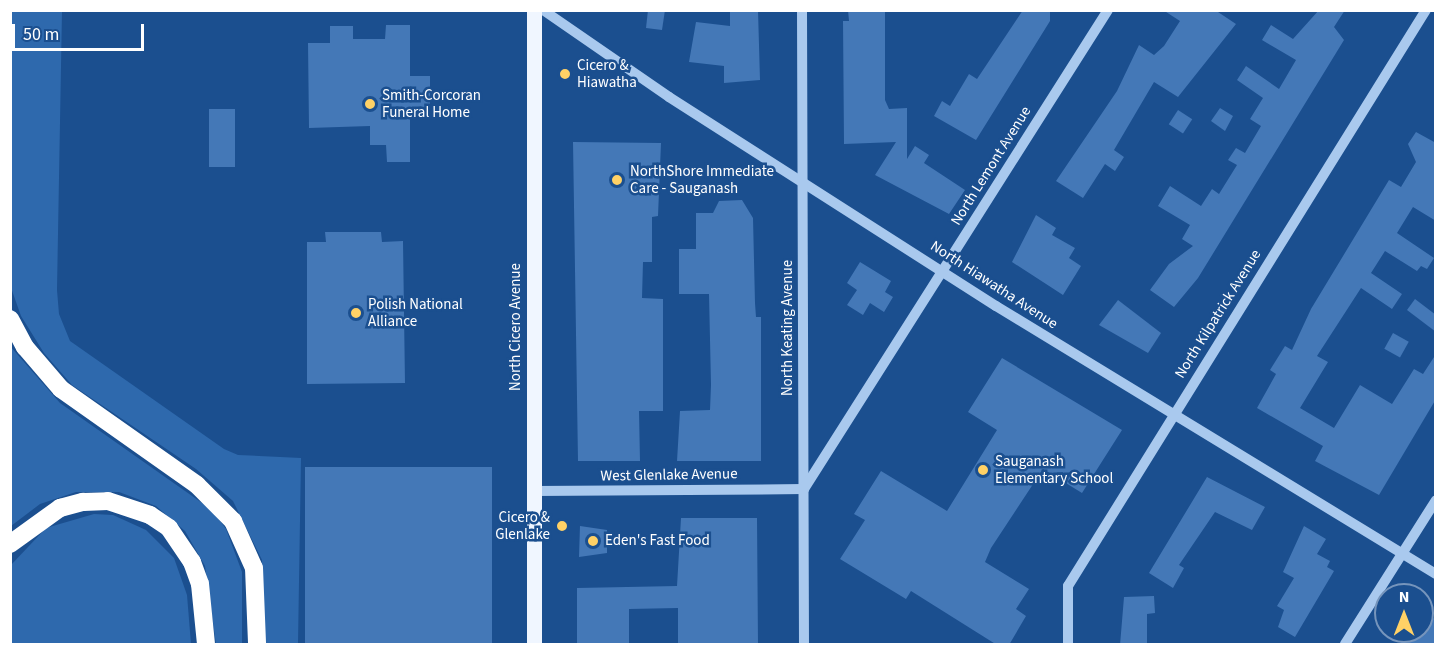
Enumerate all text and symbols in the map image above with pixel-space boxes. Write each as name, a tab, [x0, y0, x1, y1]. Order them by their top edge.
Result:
scale bar	[15, 12, 147, 50]
text: 50 m	[23, 22, 59, 47]
place label: Cicero & Hiawatha	[577, 56, 637, 91]
marker: Cicero & Hiawatha	[558, 67, 572, 81]
place label: Smith-Corcoran Funeral Home	[382, 86, 481, 121]
marker: Smith-Corcoran Funeral Home	[363, 97, 377, 111]
street label: North Lemont Avenue	[947, 103, 1035, 229]
place label: NorthShore Immediate Care - Sauganash	[630, 162, 774, 197]
marker: NorthShore Immediate Care - Sauganash	[608, 171, 626, 189]
street label: North Hiawatha Avenue	[927, 237, 1061, 333]
street label: North Kilpatrick Avenue	[1171, 246, 1265, 382]
street label: North Keating Avenue	[779, 260, 797, 396]
street label: North Cicero Avenue	[507, 263, 525, 391]
place label: Polish National Alliance	[368, 295, 463, 330]
marker: Polish National Alliance	[349, 306, 363, 320]
place label: Sauganash Elementary School	[995, 452, 1113, 487]
marker: Sauganash Elementary School	[976, 463, 990, 477]
street label: West Glenlake Avenue	[600, 465, 738, 485]
place label: Cicero & Glenlake	[495, 508, 550, 543]
marker: Cicero & Glenlake	[555, 519, 569, 533]
place label: Eden's Fast Food	[605, 532, 710, 550]
marker: Eden's Fast Food	[586, 534, 600, 548]
north arrow	[1374, 583, 1434, 643]
text: N	[1399, 586, 1409, 608]

